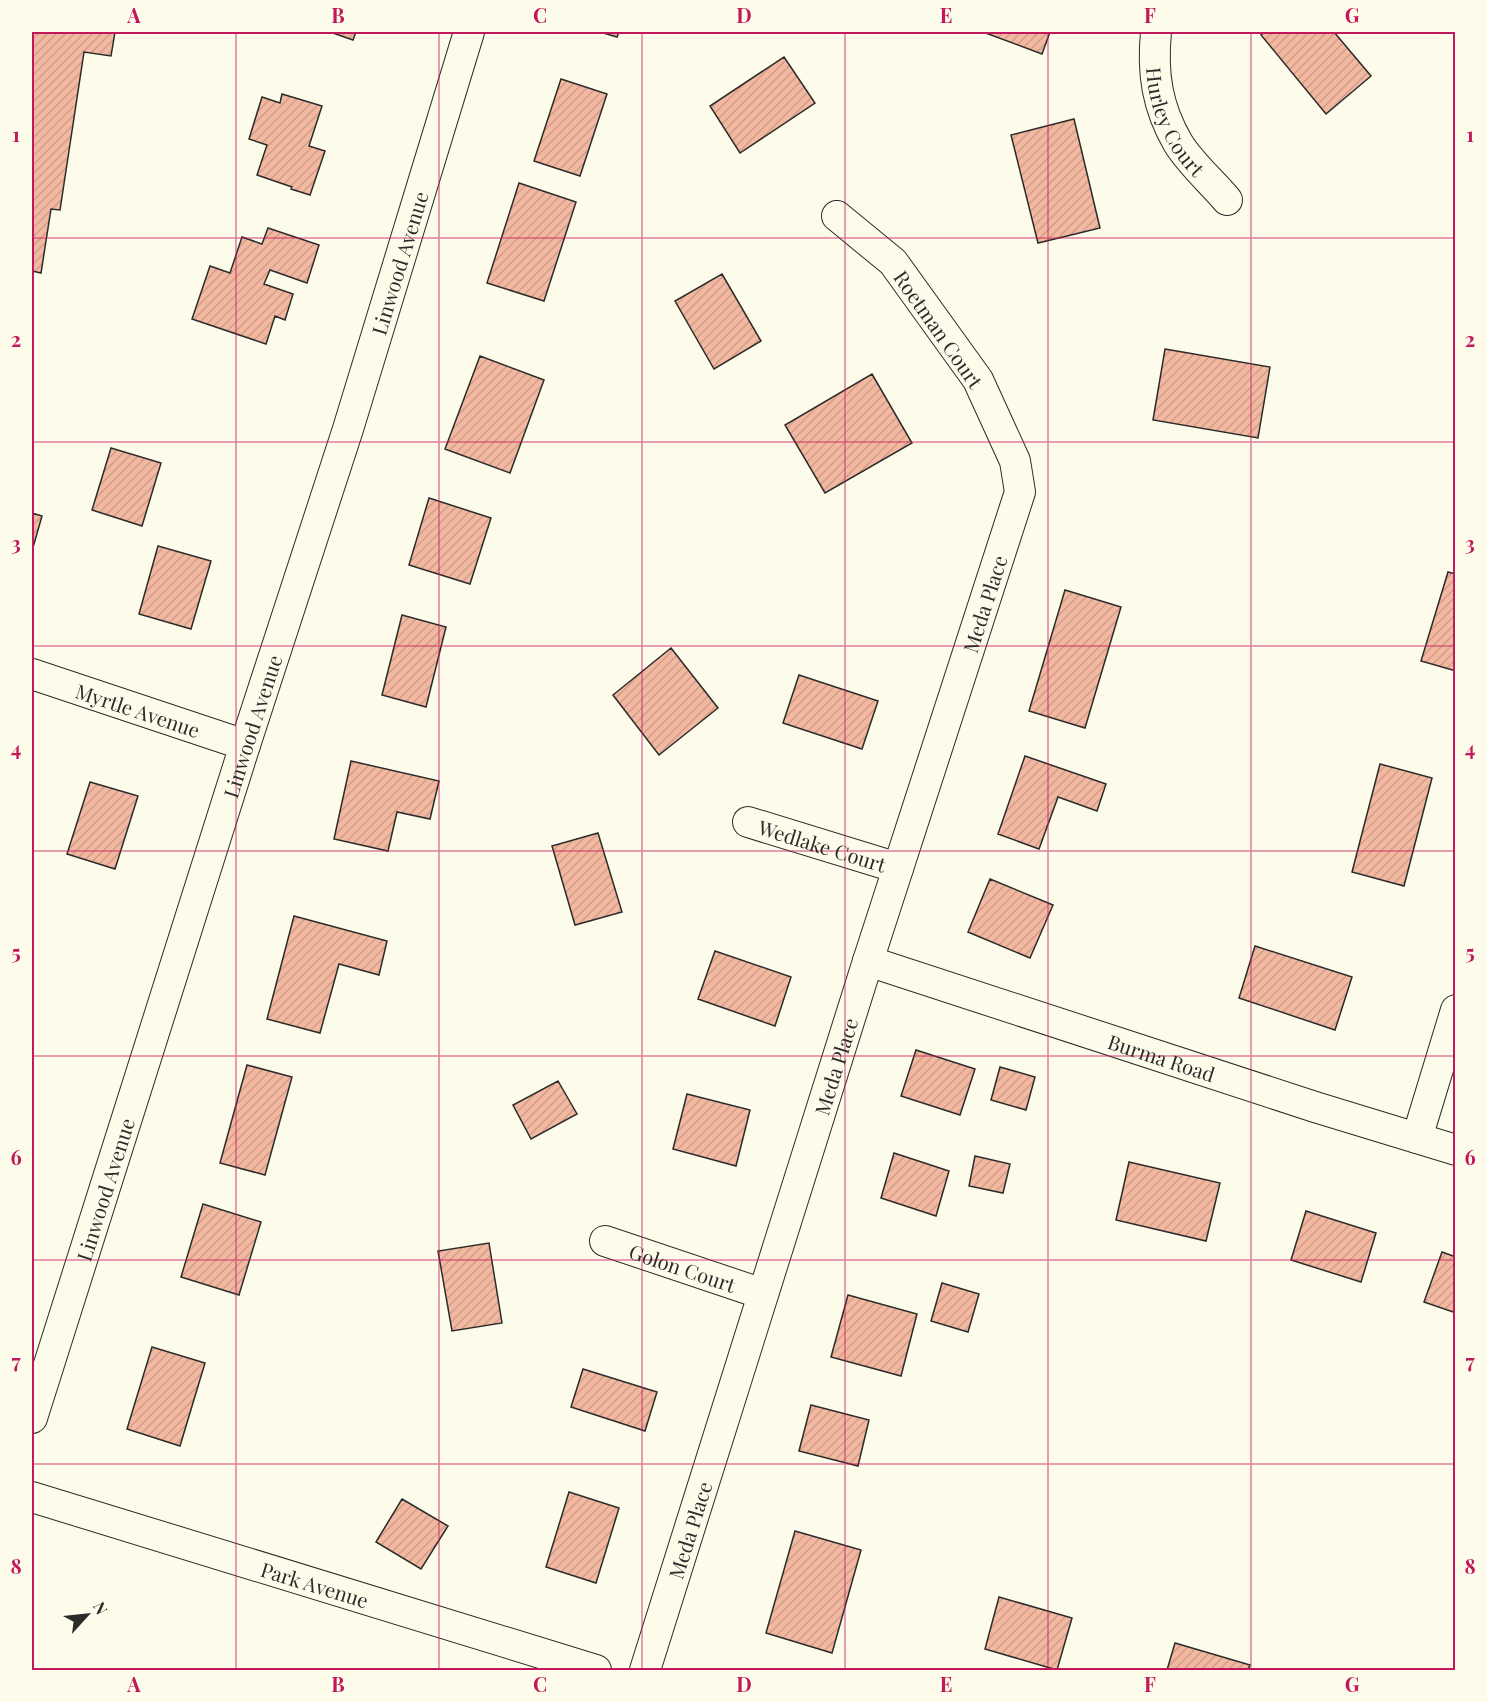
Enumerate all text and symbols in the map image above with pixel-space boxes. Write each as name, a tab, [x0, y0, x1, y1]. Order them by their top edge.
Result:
text: A	[126, 1, 141, 28]
text: B	[331, 1, 345, 28]
text: C	[533, 1, 547, 28]
text: D	[736, 1, 752, 28]
text: E	[940, 1, 952, 28]
text: F	[1144, 1, 1156, 28]
text: G	[1345, 1, 1360, 28]
street label: Hurley Court	[1141, 66, 1212, 182]
text: 1	[12, 120, 20, 147]
text: 1	[1466, 120, 1474, 147]
street label: Linwood Avenue	[364, 188, 433, 338]
street label: Roetman Court	[888, 265, 990, 394]
text: 2	[11, 325, 21, 352]
text: 2	[1465, 325, 1475, 352]
text: 3	[11, 529, 21, 556]
text: 3	[1465, 529, 1475, 556]
street label: Meda Place	[955, 552, 1012, 656]
street label: Linwood Avenue	[216, 651, 287, 801]
street label: Myrtle Avenue	[73, 676, 204, 743]
text: 4	[11, 734, 21, 761]
text: 4	[1465, 734, 1475, 761]
street label: Wedlake Court	[755, 812, 891, 877]
text: 5	[11, 938, 21, 965]
text: 5	[1465, 938, 1475, 965]
street label: Meda Place	[807, 1014, 863, 1118]
street label: Burma Road	[1105, 1027, 1219, 1087]
street label: Linwood Avenue	[69, 1114, 140, 1264]
text: 6	[10, 1143, 22, 1170]
text: 6	[1464, 1143, 1476, 1170]
street label: Golon Court	[626, 1237, 740, 1298]
text: 7	[11, 1347, 21, 1374]
text: 7	[1465, 1347, 1475, 1374]
street label: Meda Place	[661, 1478, 717, 1582]
text: 8	[10, 1552, 22, 1579]
text: 8	[1464, 1552, 1476, 1579]
street label: Park Avenue	[258, 1555, 372, 1613]
north arrow	[57, 1585, 117, 1645]
text: N	[89, 1598, 113, 1618]
text: A	[126, 1670, 141, 1697]
text: B	[331, 1670, 345, 1697]
text: C	[533, 1670, 547, 1697]
text: D	[736, 1670, 752, 1697]
text: E	[940, 1670, 952, 1697]
text: F	[1144, 1670, 1156, 1697]
text: G	[1345, 1670, 1360, 1697]

